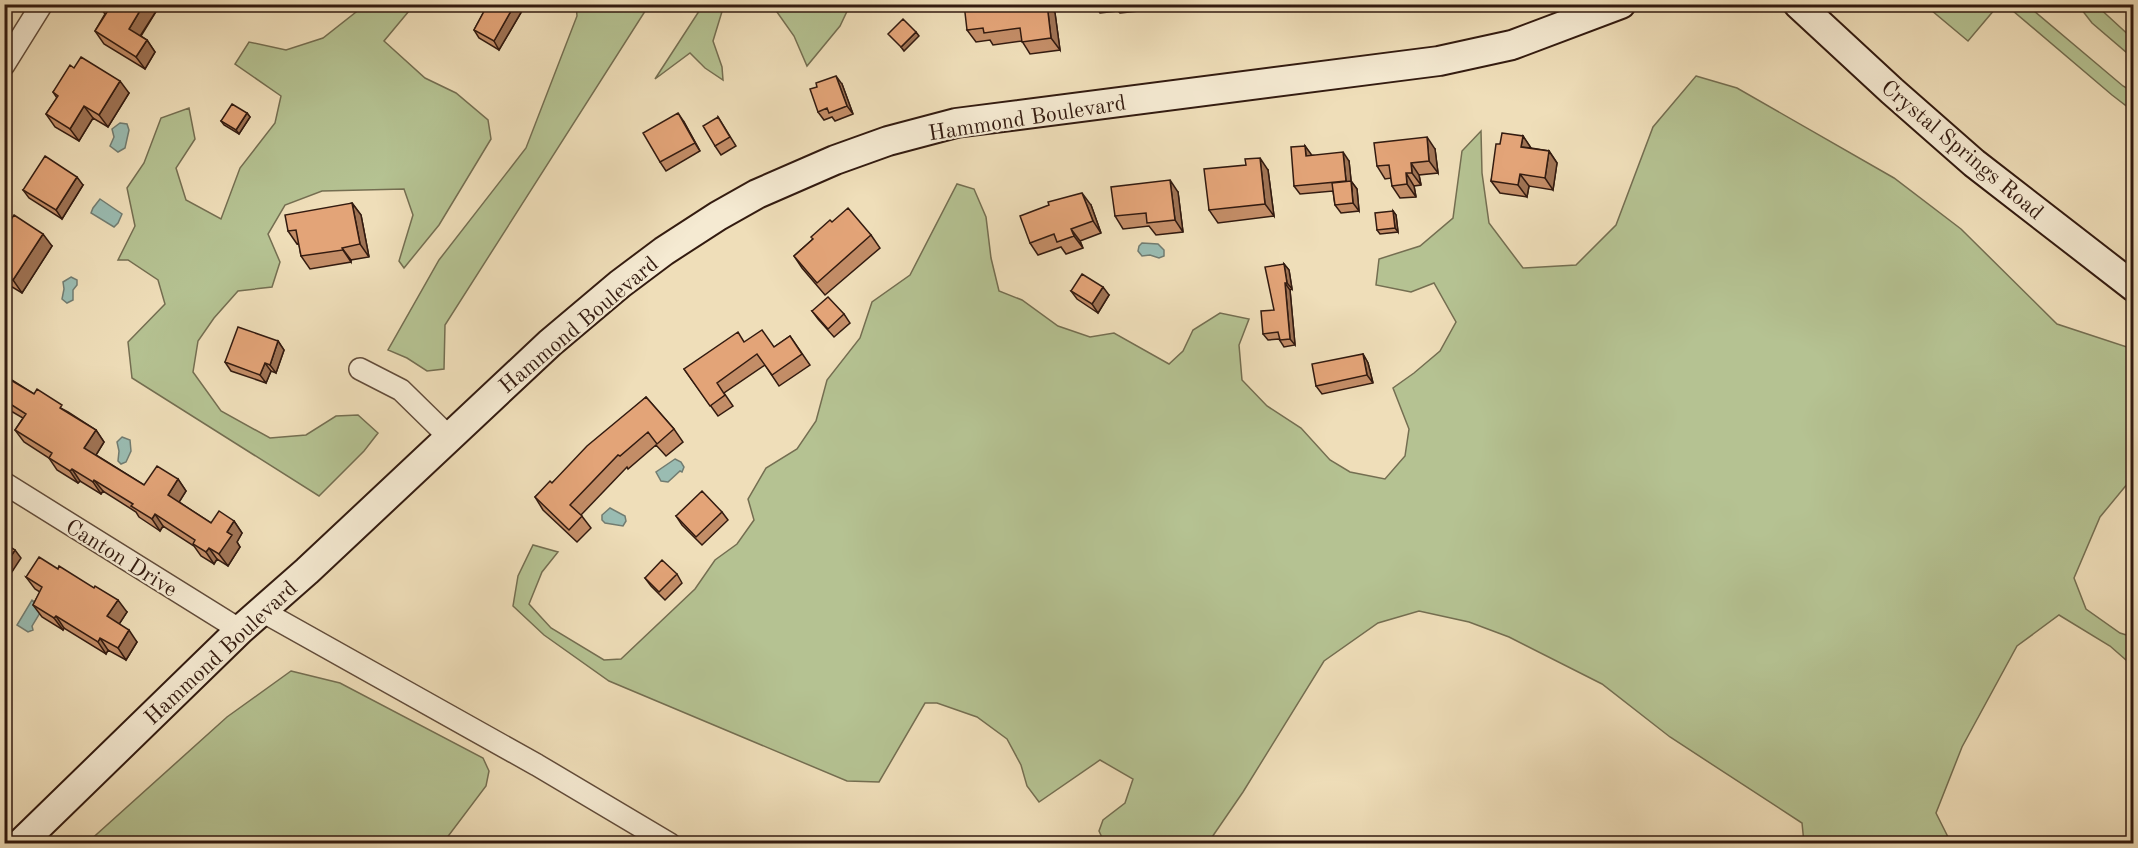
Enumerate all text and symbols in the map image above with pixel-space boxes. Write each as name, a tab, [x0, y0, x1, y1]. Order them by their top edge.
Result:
street label: Crystal Springs Road	[1876, 77, 2047, 225]
street label: Hammond Boulevard	[927, 92, 1128, 145]
street label: Hammond Boulevard	[496, 253, 663, 398]
street label: Canton Drive	[61, 516, 181, 602]
street label: Hammond Boulevard	[141, 577, 302, 730]

